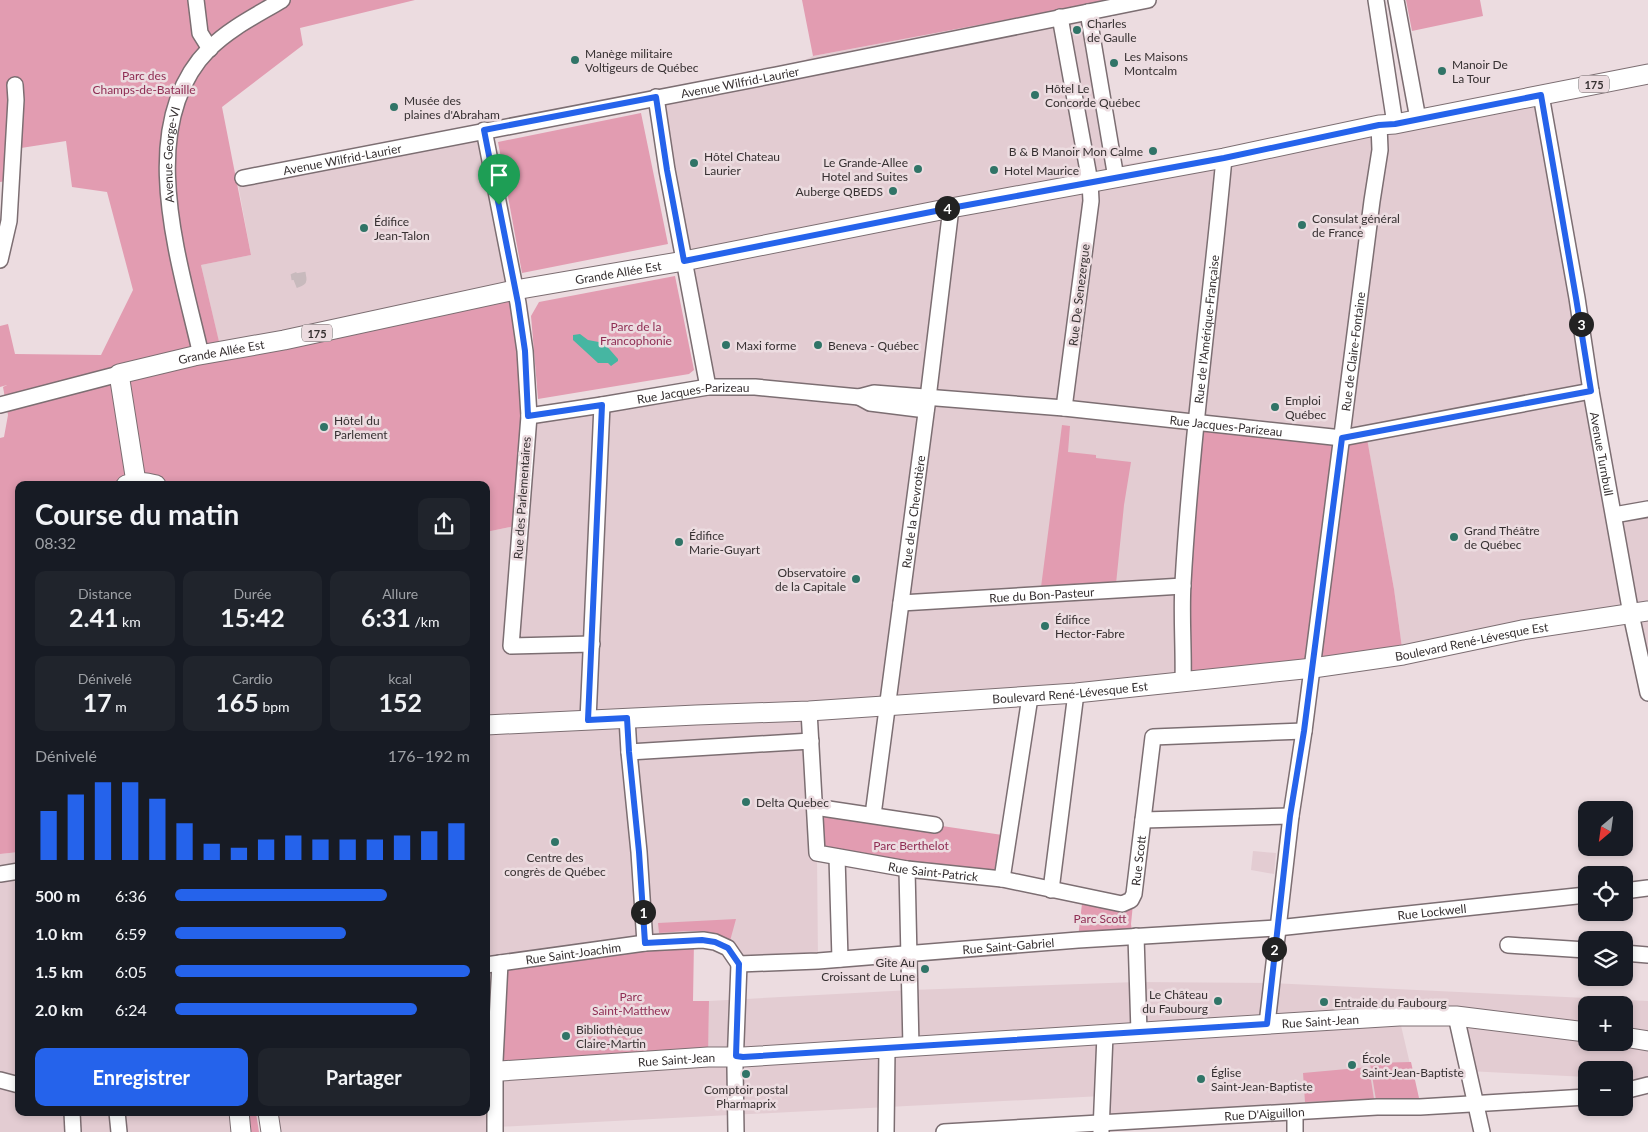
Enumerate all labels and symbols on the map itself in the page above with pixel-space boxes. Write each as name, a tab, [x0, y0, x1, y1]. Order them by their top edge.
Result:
place label: Charles de Gaulle	[1087, 16, 1137, 45]
marker: Charles de Gaulle	[1071, 24, 1083, 36]
place label: Manège militaire Voltigeurs de Québec	[585, 46, 699, 75]
place label: Les Maisons Montcalm	[1124, 49, 1188, 78]
marker: Manège militaire Voltigeurs de Québec	[569, 54, 581, 66]
marker: Les Maisons Montcalm	[1108, 57, 1120, 69]
place label: Manoir De La Tour	[1452, 57, 1508, 86]
street label: Avenue Wilfrid-Laurier	[679, 63, 801, 101]
marker: Manoir De La Tour	[1436, 65, 1448, 77]
park label: Parc des Champs-de-Bataille	[92, 68, 196, 97]
road number: 175	[1579, 76, 1609, 92]
place label: Hôtel Le Concorde Québec	[1045, 81, 1141, 110]
marker: Hôtel Le Concorde Québec	[1029, 89, 1041, 101]
place label: Musée des plaines d'Abraham	[404, 93, 500, 122]
marker: Musée des plaines d'Abraham	[388, 101, 400, 113]
street label: Avenue George-VI	[160, 105, 183, 204]
street label: Avenue Wilfrid-Laurier	[282, 140, 403, 178]
place label: B & B Manoir Mon Calme	[1009, 144, 1143, 159]
marker: B & B Manoir Mon Calme	[1147, 145, 1159, 157]
place label: Hôtel Chateau Laurier	[704, 149, 780, 178]
pin	[478, 154, 520, 205]
place label: Le Grande-Allee Hotel and Suites	[822, 155, 908, 184]
marker: Hôtel Chateau Laurier	[688, 157, 700, 169]
marker: Le Grande-Allee Hotel and Suites	[912, 163, 924, 175]
place label: Hotel Maurice	[1004, 163, 1079, 178]
marker: Hotel Maurice	[988, 164, 1000, 176]
place label: Auberge QBEDS	[796, 184, 883, 199]
marker: Auberge QBEDS	[887, 185, 899, 197]
pin: 4	[934, 196, 960, 220]
place label: Consulat général de France	[1312, 211, 1400, 240]
place label: Édifice Jean-Talon	[374, 214, 430, 243]
marker: Consulat général de France	[1296, 219, 1308, 231]
marker: Édifice Jean-Talon	[358, 222, 370, 234]
street label: Rue De Senezergue	[1065, 243, 1093, 347]
street label: Rue de l'Amérique-Française	[1191, 254, 1222, 404]
street label: Grande Allée Est	[574, 257, 663, 287]
street label: Rue de Claire-Fontaine	[1338, 291, 1368, 412]
pin: 3	[1568, 312, 1594, 336]
park label: Parc de la Francophonie	[600, 319, 672, 348]
road number: 175	[302, 324, 332, 342]
street label: Grande Allée Est	[177, 336, 266, 367]
place label: Maxi forme	[736, 338, 796, 353]
place label: Beneva - Québec	[828, 338, 919, 353]
marker: Maxi forme	[720, 339, 732, 351]
marker: Beneva - Québec	[812, 339, 824, 351]
street label: Rue Jacques-Parizeau	[636, 380, 749, 406]
place label: Emploi Québec	[1285, 393, 1327, 422]
marker: Emploi Québec	[1269, 401, 1281, 413]
street label: Avenue Turnbull	[1587, 411, 1617, 497]
street label: Rue Jacques-Parizeau	[1169, 412, 1283, 439]
place label: Hôtel du Parlement	[334, 413, 388, 442]
marker: Hôtel du Parlement	[318, 421, 330, 433]
street label: Rue des Parlementaires	[510, 436, 534, 560]
street label: Rue de la Chevrotière	[898, 454, 928, 569]
place label: Grand Théâtre de Québec	[1464, 523, 1540, 552]
place label: Édifice Marie-Guyart	[689, 528, 761, 557]
marker: Grand Théâtre de Québec	[1448, 531, 1460, 543]
marker: Édifice Marie-Guyart	[673, 536, 685, 548]
place label: Observatoire de la Capitale	[775, 565, 846, 594]
marker: Observatoire de la Capitale	[850, 573, 862, 585]
street label: Rue du Bon-Pasteur	[989, 584, 1095, 605]
place label: Édifice Hector-Fabre	[1055, 612, 1125, 641]
street label: Boulevard René-Lévesque Est	[1394, 619, 1550, 664]
marker: Édifice Hector-Fabre	[1039, 620, 1051, 632]
street label: Boulevard René-Lévesque Est	[992, 678, 1149, 706]
place label: Delta Quebec	[756, 795, 829, 810]
marker: Delta Quebec	[740, 796, 752, 808]
north arrow	[1578, 801, 1632, 856]
street label: Rue Scott	[1128, 834, 1149, 886]
marker: Centre des congrès de Québec	[549, 836, 561, 848]
park label: Parc Berthelot	[873, 838, 949, 853]
place label: Centre des congrès de Québec	[504, 850, 606, 879]
street label: Rue Saint-Patrick	[887, 858, 980, 884]
pin: 1	[630, 900, 656, 924]
street label: Rue Lockwell	[1397, 900, 1467, 923]
park label: Parc Scott	[1074, 911, 1127, 926]
street label: Rue Saint-Gabriel	[962, 934, 1055, 957]
pin: 2	[1262, 936, 1286, 962]
street label: Rue Saint-Joachim	[524, 939, 622, 967]
place label: Gite Au Croissant de Lune	[821, 955, 915, 984]
marker: Gite Au Croissant de Lune	[919, 963, 931, 975]
place label: Le Château du Faubourg	[1142, 987, 1208, 1016]
park label: Parc Saint-Matthew	[592, 989, 671, 1018]
marker: Le Château du Faubourg	[1212, 995, 1224, 1007]
place label: Entraide du Faubourg	[1334, 995, 1447, 1010]
marker: Entraide du Faubourg	[1318, 996, 1330, 1008]
street label: Rue Saint-Jean	[1281, 1011, 1359, 1031]
place label: Bibliothèque Claire-Martin	[576, 1022, 646, 1051]
marker: Bibliothèque Claire-Martin	[560, 1030, 572, 1042]
street label: Rue Saint-Jean	[637, 1049, 715, 1069]
place label: École Saint-Jean-Baptiste	[1362, 1051, 1464, 1080]
marker: École Saint-Jean-Baptiste	[1346, 1059, 1358, 1071]
place label: Église Saint-Jean-Baptiste	[1211, 1065, 1313, 1094]
marker: Comptoir postal Pharmaprix	[740, 1068, 752, 1080]
marker: Église Saint-Jean-Baptiste	[1195, 1073, 1207, 1085]
place label: Comptoir postal Pharmaprix	[704, 1082, 788, 1111]
street label: Rue D'Aiguillon	[1224, 1104, 1305, 1123]

